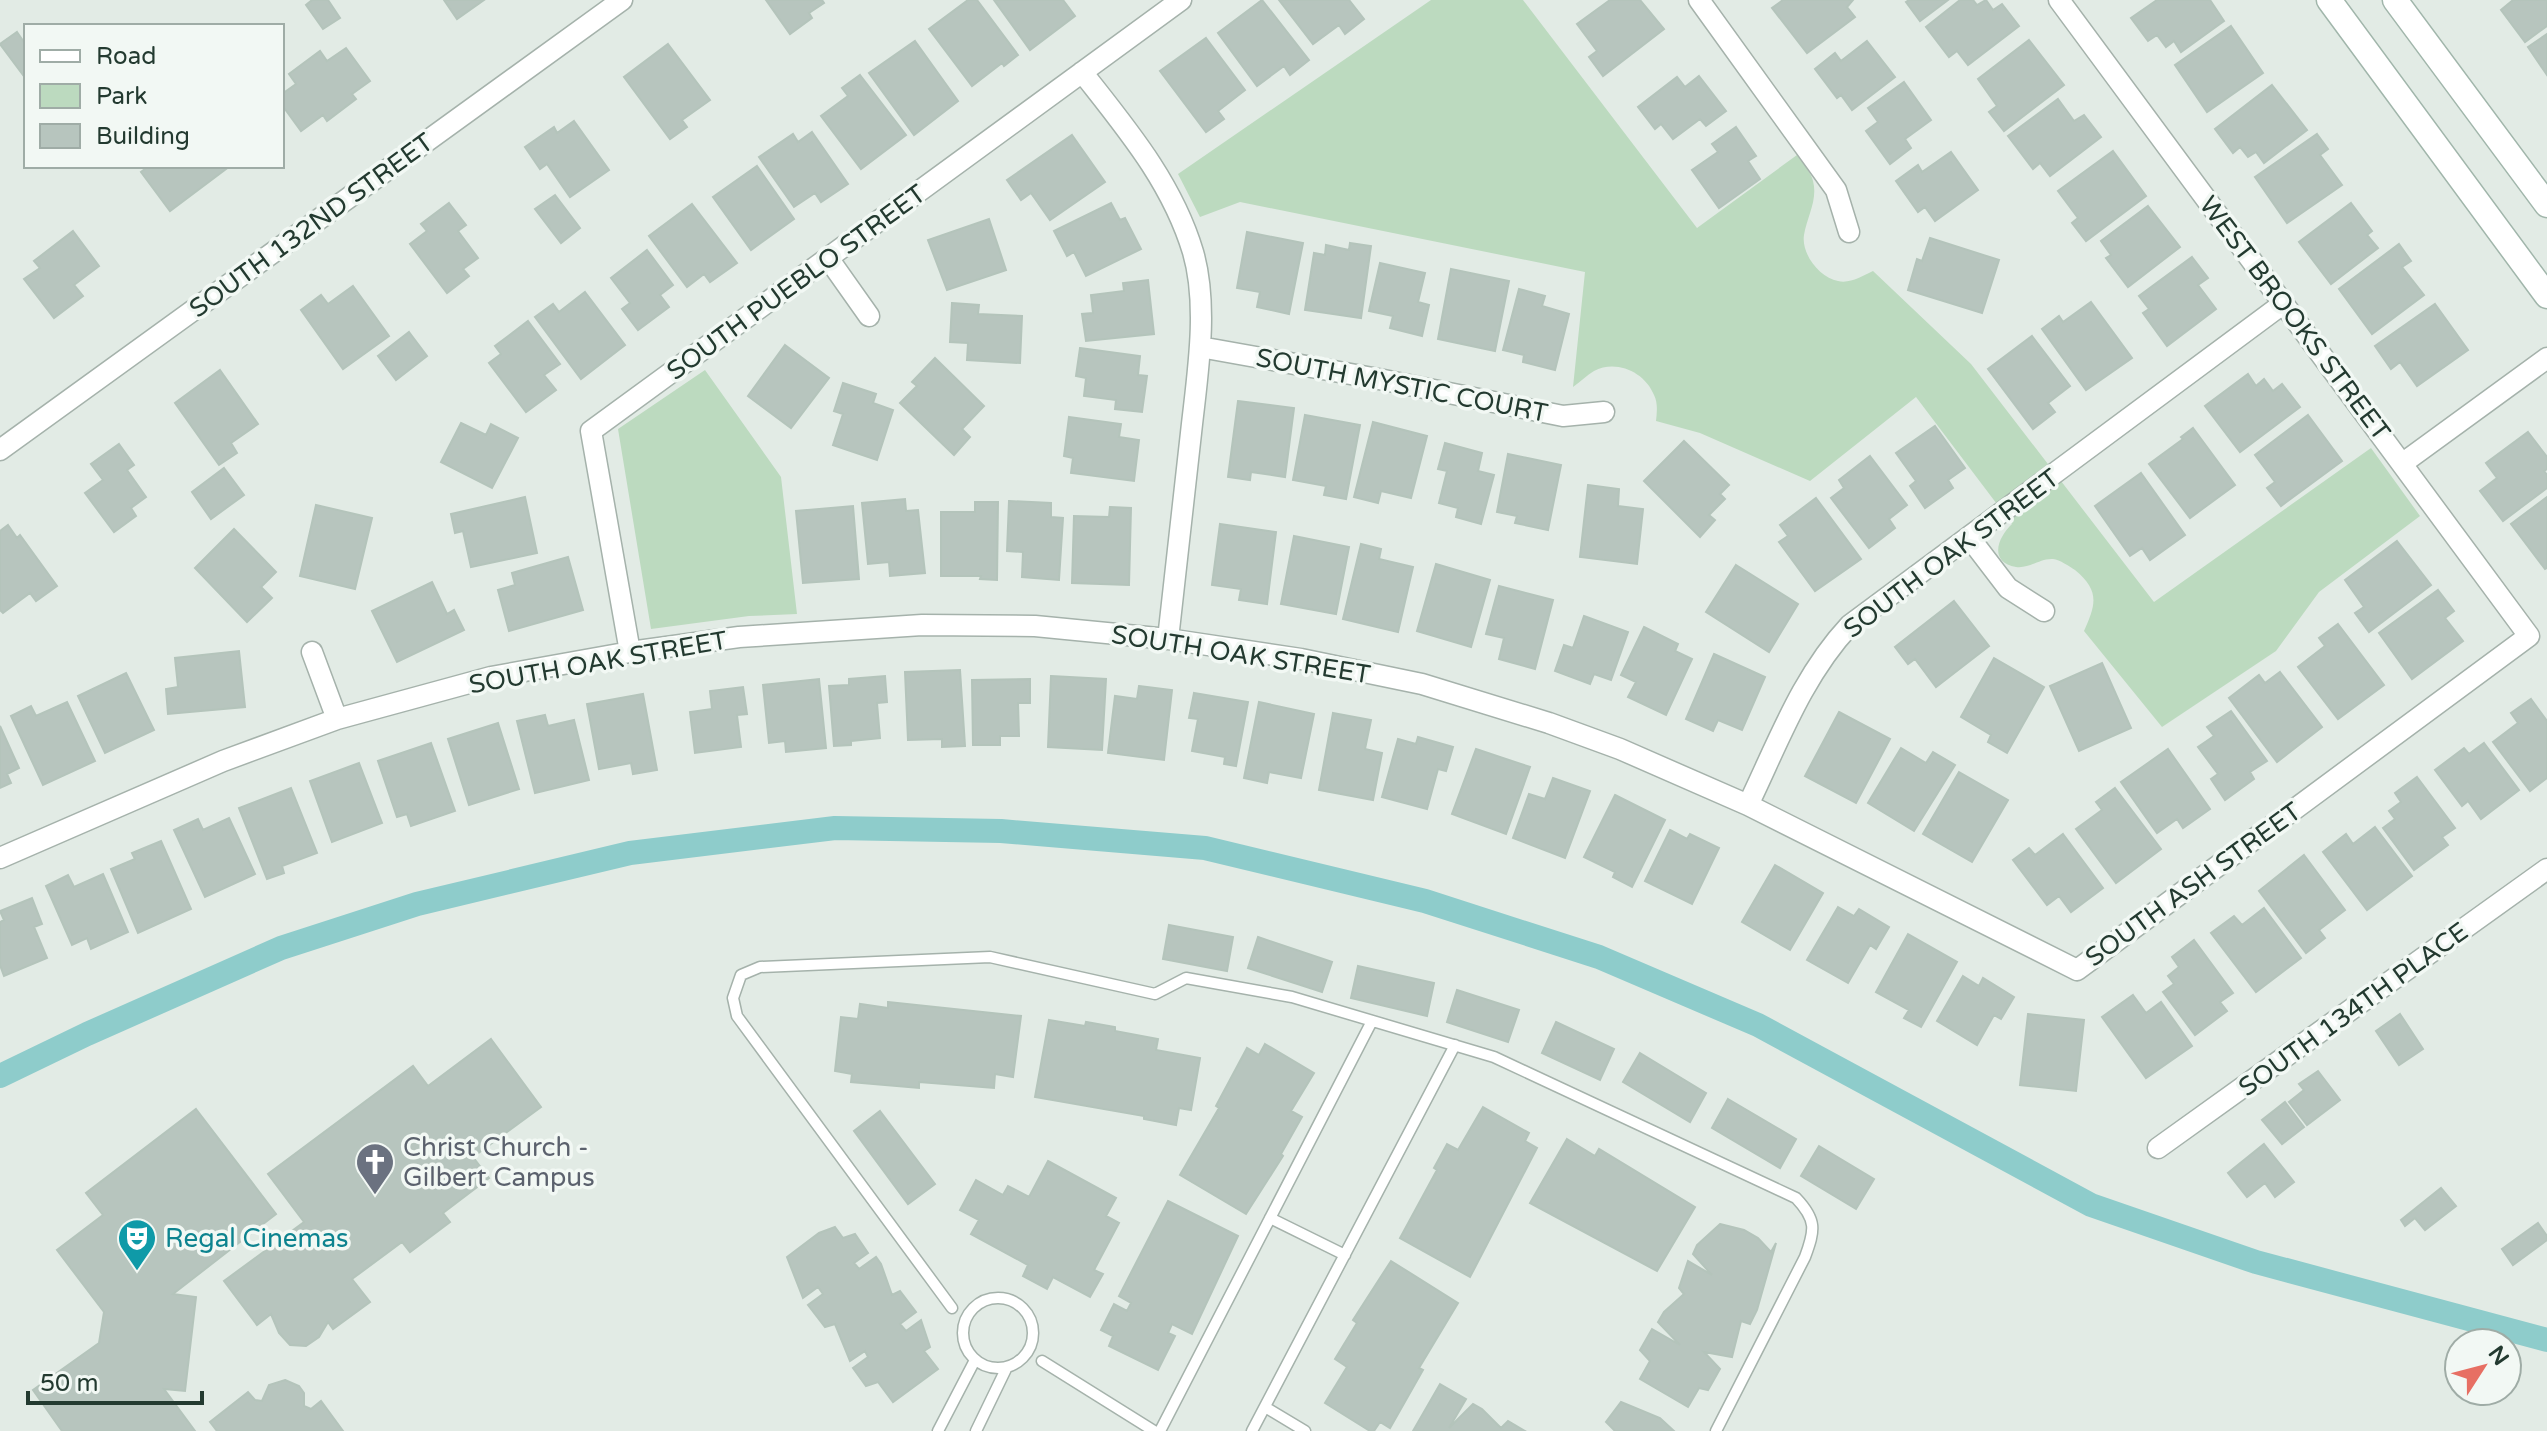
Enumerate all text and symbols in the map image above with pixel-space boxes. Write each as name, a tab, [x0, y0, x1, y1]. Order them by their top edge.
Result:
legend	[24, 24, 284, 168]
text: Road	[96, 42, 156, 71]
text: Park	[96, 82, 147, 111]
text: Building	[96, 122, 190, 151]
street label: SOUTH 132ND STREET	[183, 126, 439, 324]
street label: SOUTH PUEBLO STREET	[661, 178, 932, 387]
street label: WEST BROOKS STREET	[2193, 190, 2397, 447]
street label: SOUTH MYSTIC COURT	[1253, 342, 1550, 429]
street label: SOUTH OAK STREET	[1837, 462, 2065, 645]
street label: SOUTH OAK STREET	[1109, 619, 1373, 690]
street label: SOUTH OAK STREET	[466, 624, 730, 700]
street label: SOUTH ASH STREET	[2079, 796, 2307, 973]
street label: SOUTH 134TH PLACE	[2233, 916, 2474, 1103]
place label: Christ Church - Gilbert Campus	[403, 1132, 595, 1193]
church icon: Christ Church - Gilbert Campus	[354, 1141, 396, 1196]
theatre icon: Regal Cinemas	[116, 1217, 158, 1272]
place label: Regal Cinemas	[165, 1223, 349, 1254]
north arrow	[2443, 1327, 2523, 1407]
text: N	[2483, 1341, 2514, 1371]
scale bar	[28, 1355, 202, 1405]
text: 50 m	[40, 1369, 98, 1398]

